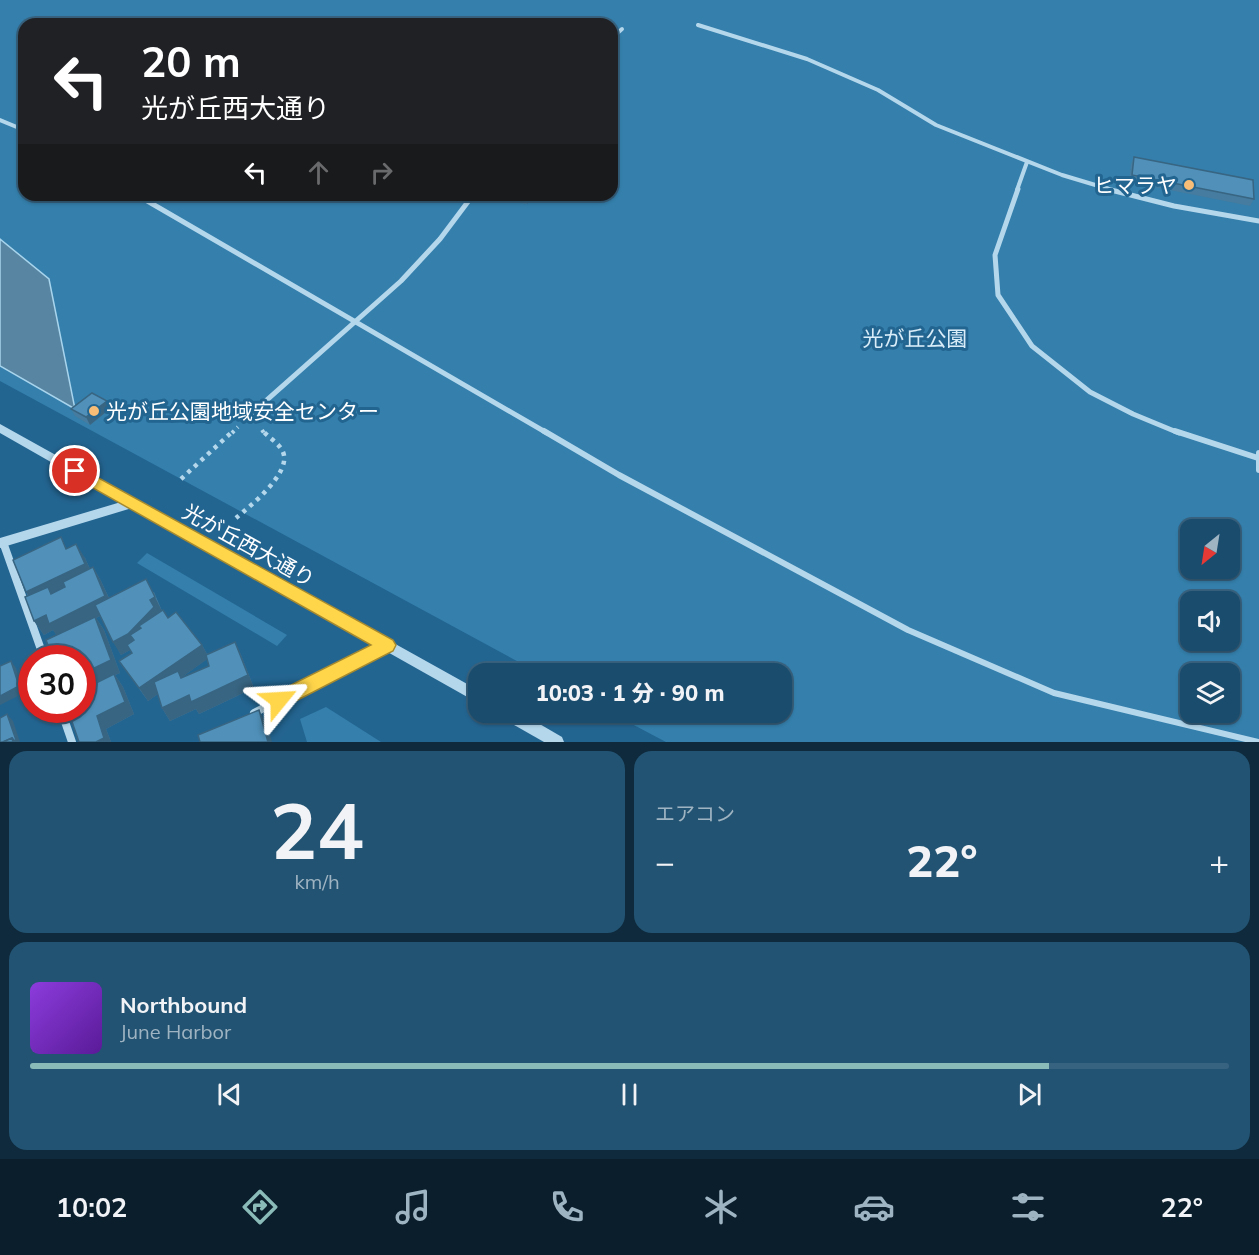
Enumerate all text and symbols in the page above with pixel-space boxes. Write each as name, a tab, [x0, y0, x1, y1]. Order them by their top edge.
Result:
text: 20 m	[141, 35, 241, 88]
icon: left	[42, 42, 120, 120]
text: 光が丘西大通り	[141, 91, 330, 125]
icon: left	[239, 156, 272, 189]
icon: ahead	[302, 156, 335, 189]
icon: right	[365, 156, 398, 189]
place label: ヒマラヤ	[1093, 172, 1177, 198]
marker: ヒマラヤ	[1182, 178, 1196, 192]
park label: 光が丘公園	[863, 325, 968, 351]
place label: 光が丘公園地域安全センター	[106, 398, 379, 424]
marker: 光が丘公園地域安全センター	[87, 404, 101, 418]
pin	[49, 445, 100, 496]
icon: arrive	[58, 454, 91, 487]
street label: 光が丘西大通り	[178, 498, 320, 592]
north arrow	[1180, 519, 1240, 579]
map controls	[1180, 519, 1240, 723]
button: sound	[1180, 591, 1240, 651]
speed limit sign: 30	[18, 645, 96, 723]
button: layers	[1180, 663, 1240, 723]
position arrow	[247, 668, 311, 732]
text: 10:03 · 1 分 · 90 m	[536, 679, 724, 707]
text: 24	[270, 781, 364, 879]
text: エアコン	[655, 801, 735, 826]
text: 22°	[906, 832, 978, 888]
text: −	[655, 841, 675, 882]
text: +	[1209, 841, 1229, 882]
text: km/h	[294, 869, 340, 894]
text: Northbound	[120, 991, 247, 1019]
text: June Harbor	[120, 1019, 231, 1044]
icon: previous	[213, 1078, 246, 1111]
icon: pause	[613, 1078, 646, 1111]
icon: next	[1013, 1078, 1046, 1111]
icon: directions	[239, 1186, 281, 1228]
icon: music	[392, 1186, 434, 1228]
icon: phone	[546, 1186, 588, 1228]
icon: climate	[700, 1186, 742, 1228]
icon: car	[853, 1186, 895, 1228]
icon: filters	[1007, 1186, 1049, 1228]
text: 10:02	[56, 1190, 127, 1224]
text: 22°	[1160, 1190, 1203, 1224]

